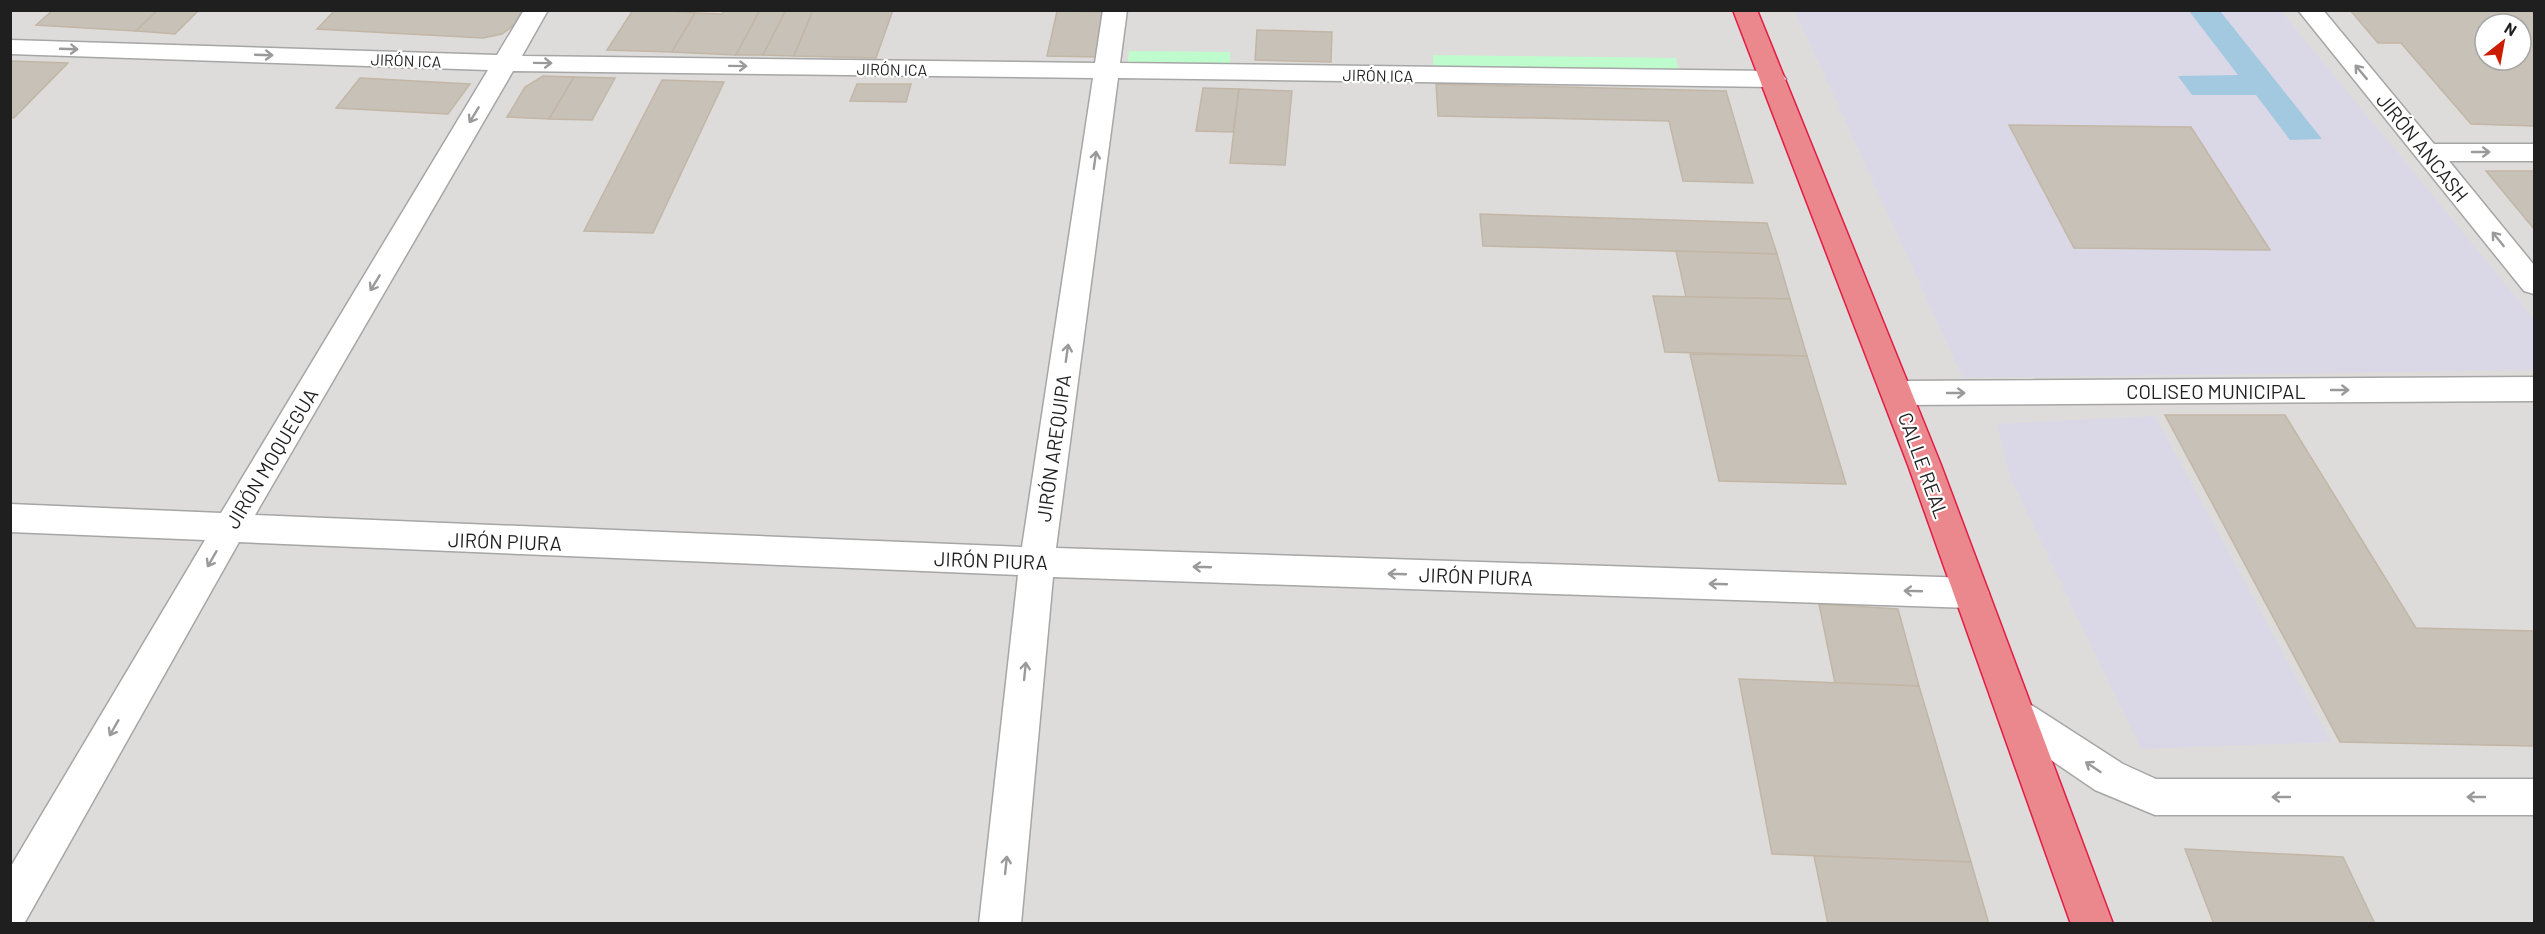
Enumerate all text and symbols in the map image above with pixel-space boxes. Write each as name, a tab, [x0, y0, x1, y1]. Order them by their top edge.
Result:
north arrow	[2473, 12, 2533, 72]
text: N	[2502, 18, 2520, 40]
one-way arrow	[58, 43, 78, 55]
street label: JIRÓN ICA	[370, 49, 442, 71]
one-way arrow	[253, 50, 273, 61]
one-way arrow	[532, 58, 552, 69]
street label: JIRÓN ICA	[856, 59, 928, 79]
one-way arrow	[727, 60, 747, 72]
one-way arrow	[2354, 64, 2367, 80]
street label: JIRÓN ICA	[1342, 65, 1414, 85]
street label: JIRÓN ANCASH	[2372, 88, 2474, 206]
one-way arrow	[468, 106, 480, 123]
one-way arrow	[2471, 146, 2491, 158]
one-way arrow	[1090, 151, 1101, 170]
one-way arrow	[2491, 231, 2504, 247]
one-way arrow	[369, 274, 381, 291]
one-way arrow	[1061, 344, 1072, 363]
street label: JIRÓN AREQUIPA	[1031, 373, 1075, 523]
street label: COLISEO MUNICIPAL	[2126, 379, 2306, 403]
street label: JIRÓN MOQUEGUA	[220, 383, 322, 533]
one-way arrow	[2329, 384, 2349, 396]
one-way arrow	[1945, 387, 1965, 399]
street label: CALLE REAL	[1894, 409, 1954, 521]
street label: JIRÓN PIURA	[448, 527, 562, 555]
street label: JIRÓN PIURA	[934, 546, 1048, 574]
one-way arrow	[206, 550, 218, 567]
one-way arrow	[1192, 562, 1212, 573]
street label: JIRÓN PIURA	[1419, 562, 1533, 590]
one-way arrow	[1387, 568, 1407, 579]
one-way arrow	[1708, 579, 1728, 590]
one-way arrow	[1903, 585, 1923, 596]
one-way arrow	[1020, 662, 1031, 682]
one-way arrow	[108, 719, 120, 736]
one-way arrow	[2085, 760, 2102, 772]
one-way arrow	[2272, 791, 2292, 803]
one-way arrow	[2467, 791, 2487, 803]
one-way arrow	[1001, 856, 1012, 876]

